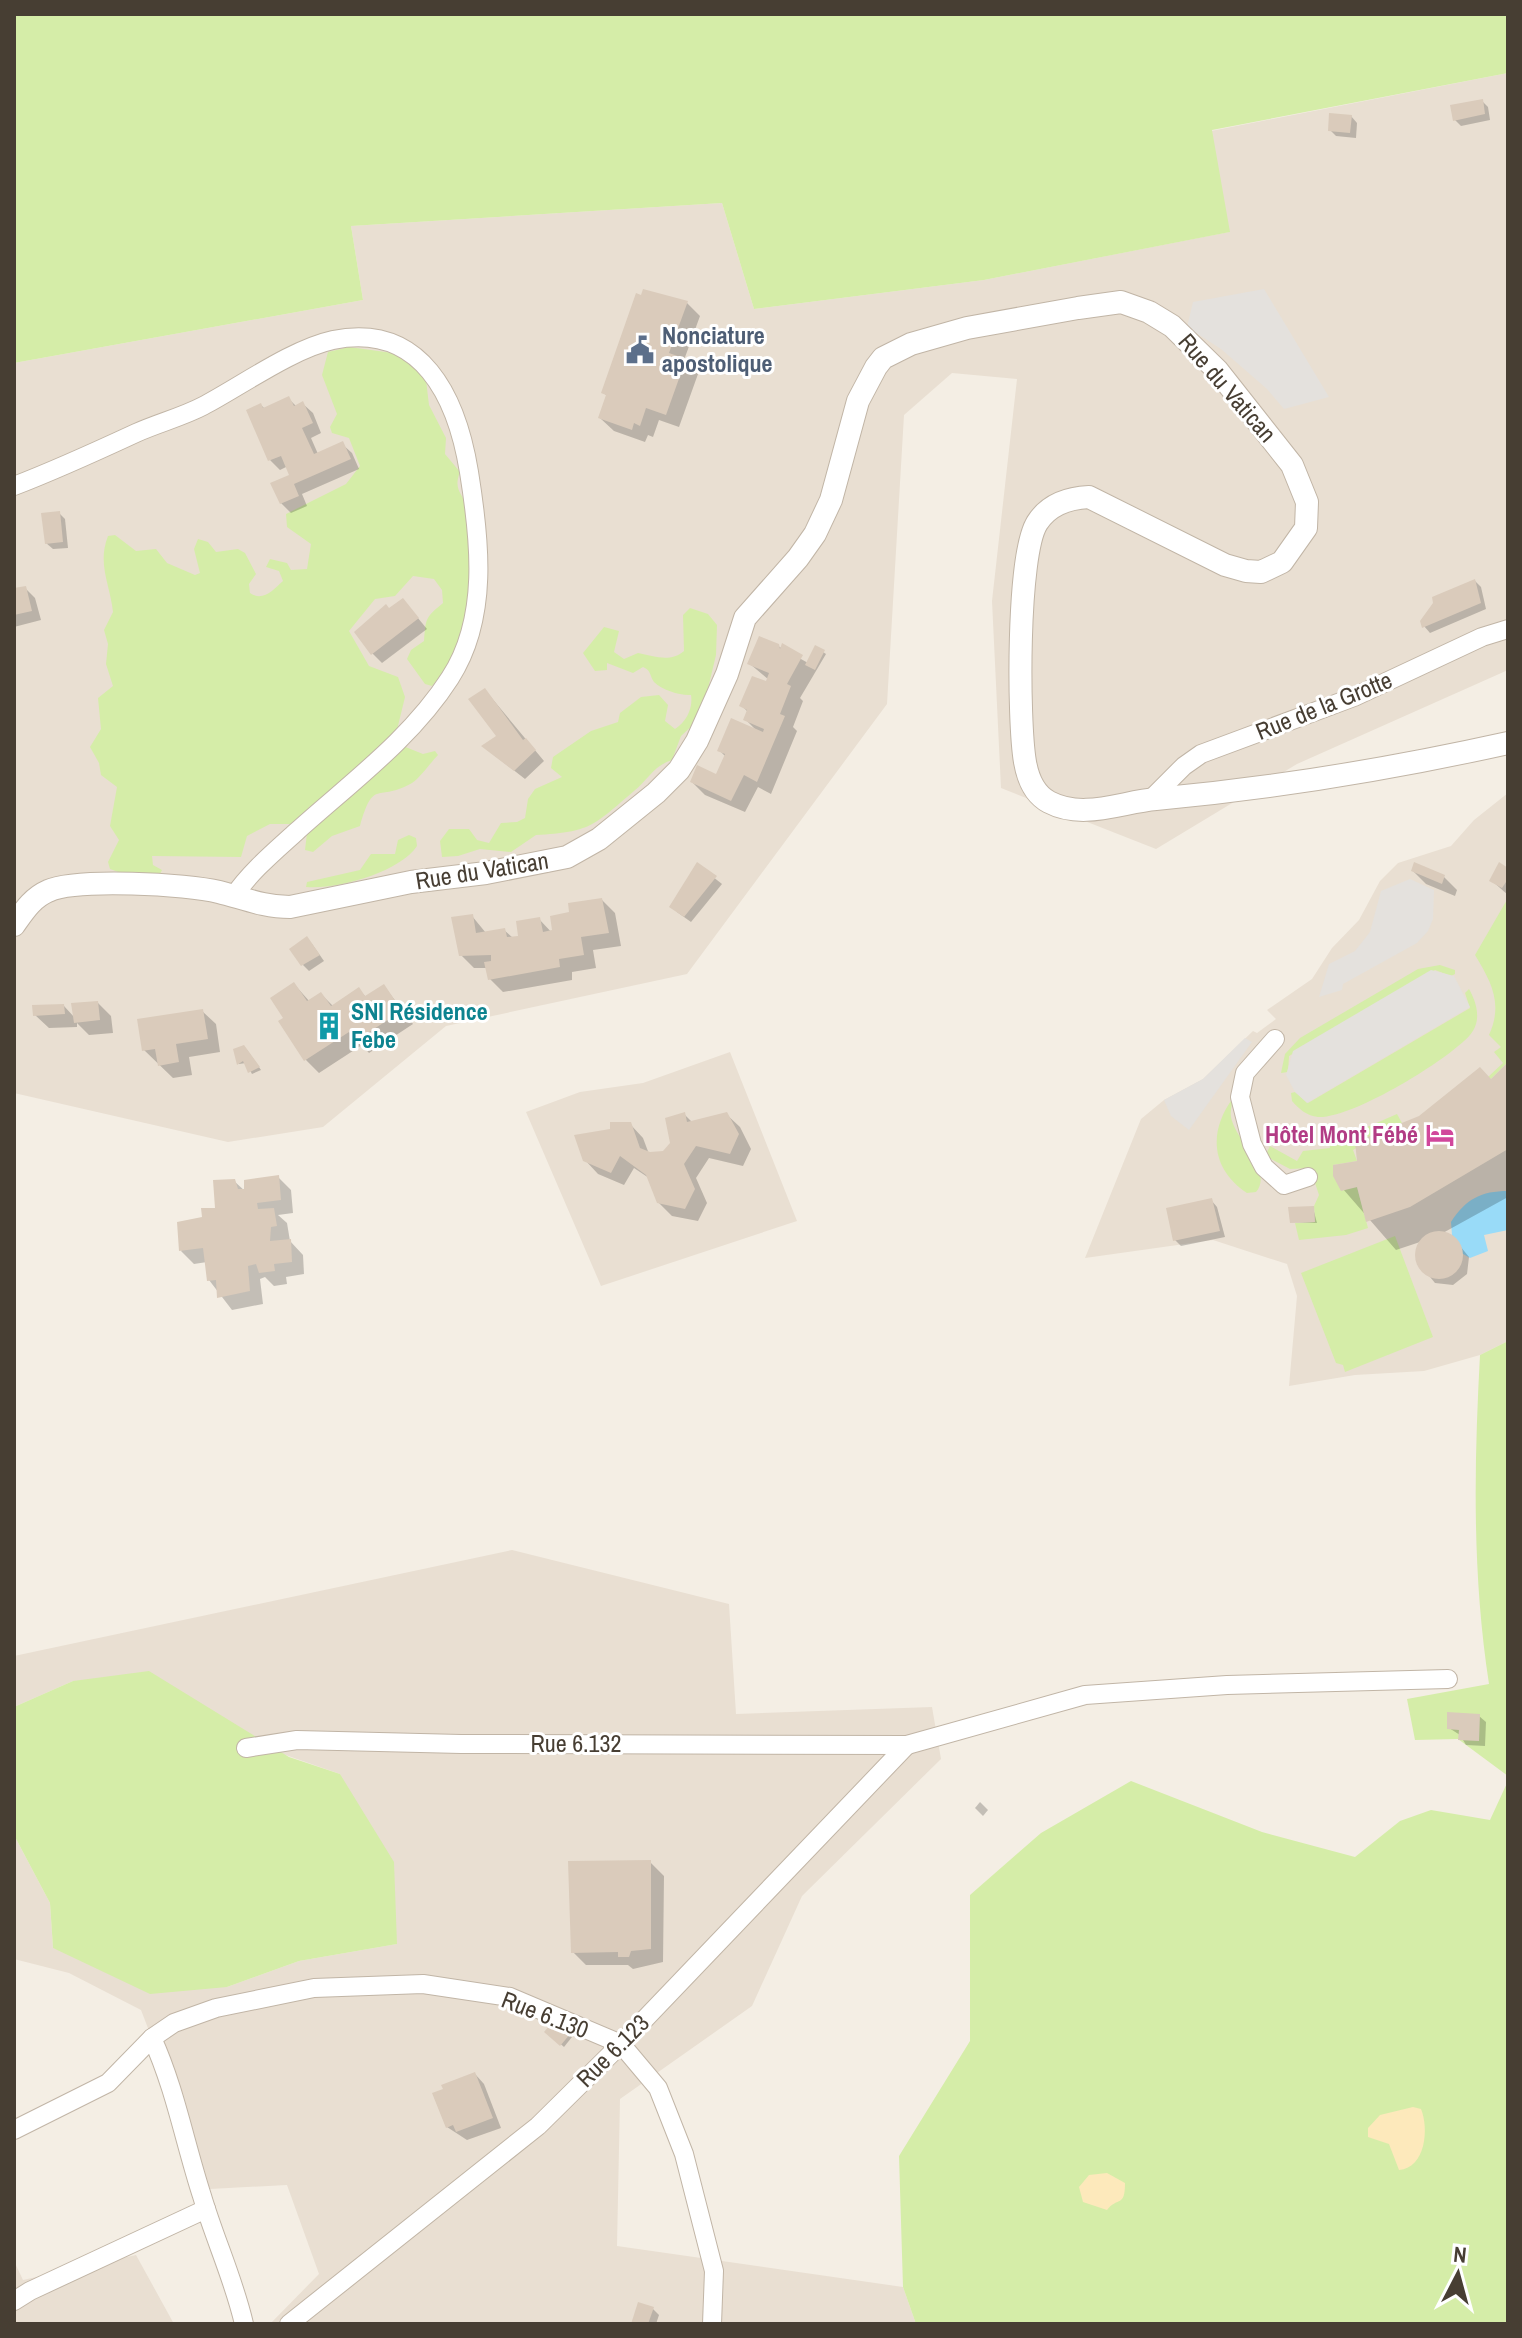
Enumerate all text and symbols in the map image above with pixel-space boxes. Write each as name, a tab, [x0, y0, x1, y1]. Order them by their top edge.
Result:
place label: Nonciature apostolique	[662, 319, 773, 379]
street label: Rue du Vatican	[1172, 326, 1284, 448]
public building icon: Nonciature apostolique	[625, 335, 655, 365]
street label: Rue de la Grotte	[1251, 663, 1397, 747]
street label: Rue du Vatican	[413, 844, 551, 896]
place label: SNI Résidence Febe	[351, 995, 488, 1055]
building icon: SNI Résidence Febe	[314, 1011, 344, 1041]
place label: Hôtel Mont Fébé	[1265, 1118, 1418, 1150]
hotel icon: Hôtel Mont Fébé	[1425, 1120, 1455, 1150]
street label: Rue 6.132	[531, 1727, 621, 1759]
street label: Rue 6.130	[497, 1983, 593, 2045]
street label: Rue 6.123	[569, 2007, 656, 2094]
north arrow	[1418, 2234, 1498, 2314]
text: N	[1452, 2239, 1468, 2270]

